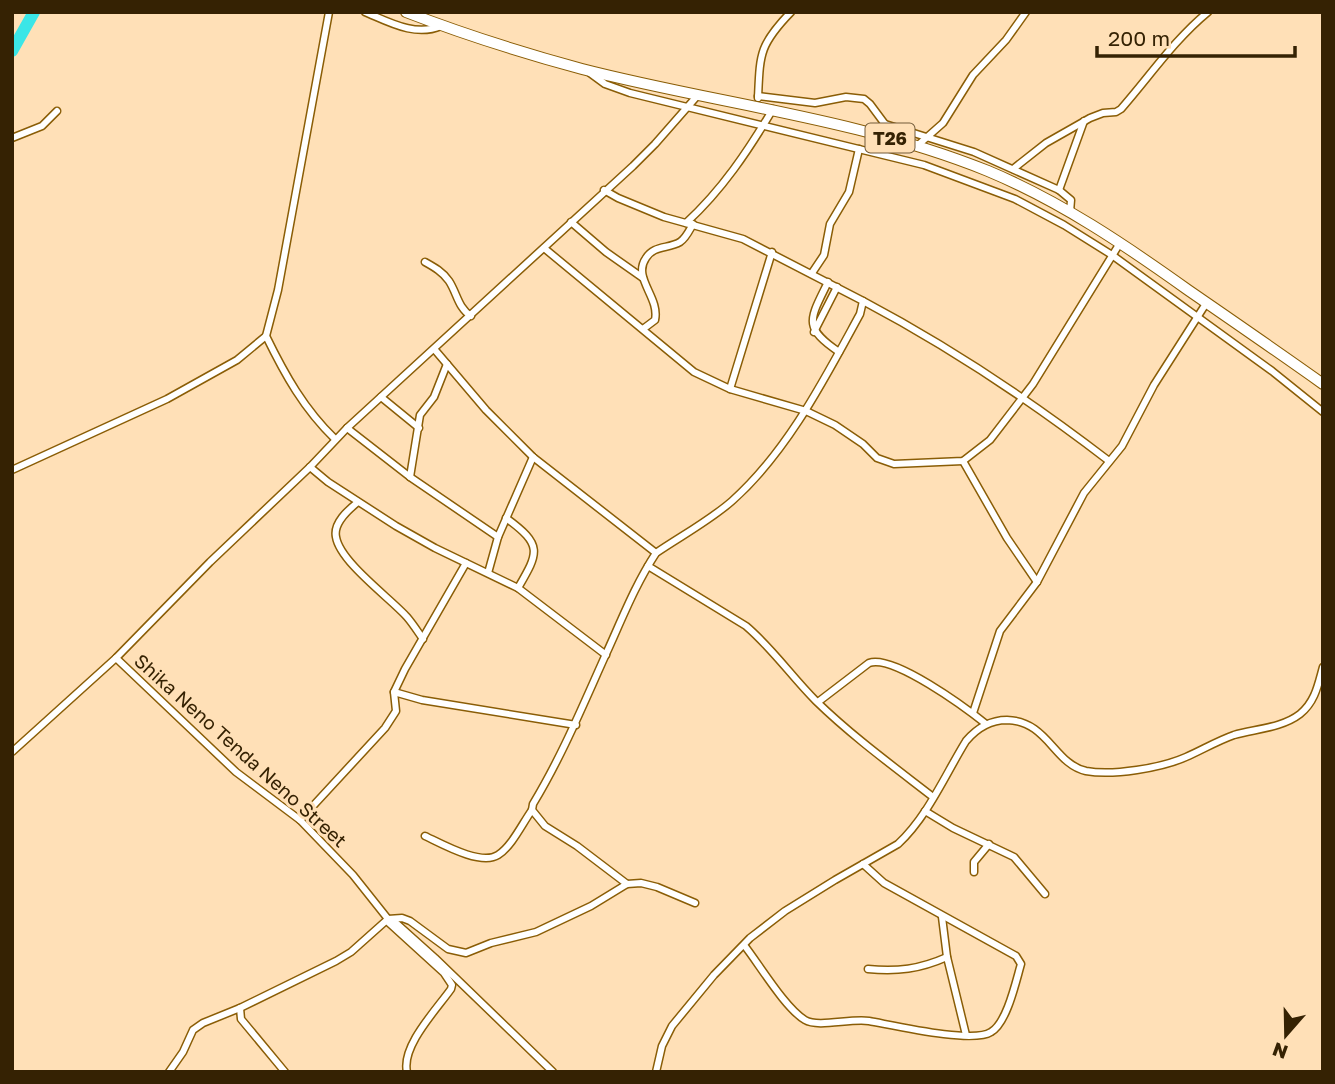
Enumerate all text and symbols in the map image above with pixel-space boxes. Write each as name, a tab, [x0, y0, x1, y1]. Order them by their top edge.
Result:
scale bar	[1097, 14, 1295, 58]
text: 200 m	[1108, 25, 1170, 51]
road number: T26	[866, 124, 914, 153]
street label: Shika Neno Tenda Neno Street	[130, 649, 352, 851]
north arrow	[1251, 1000, 1321, 1070]
text: N	[1269, 1038, 1291, 1065]

